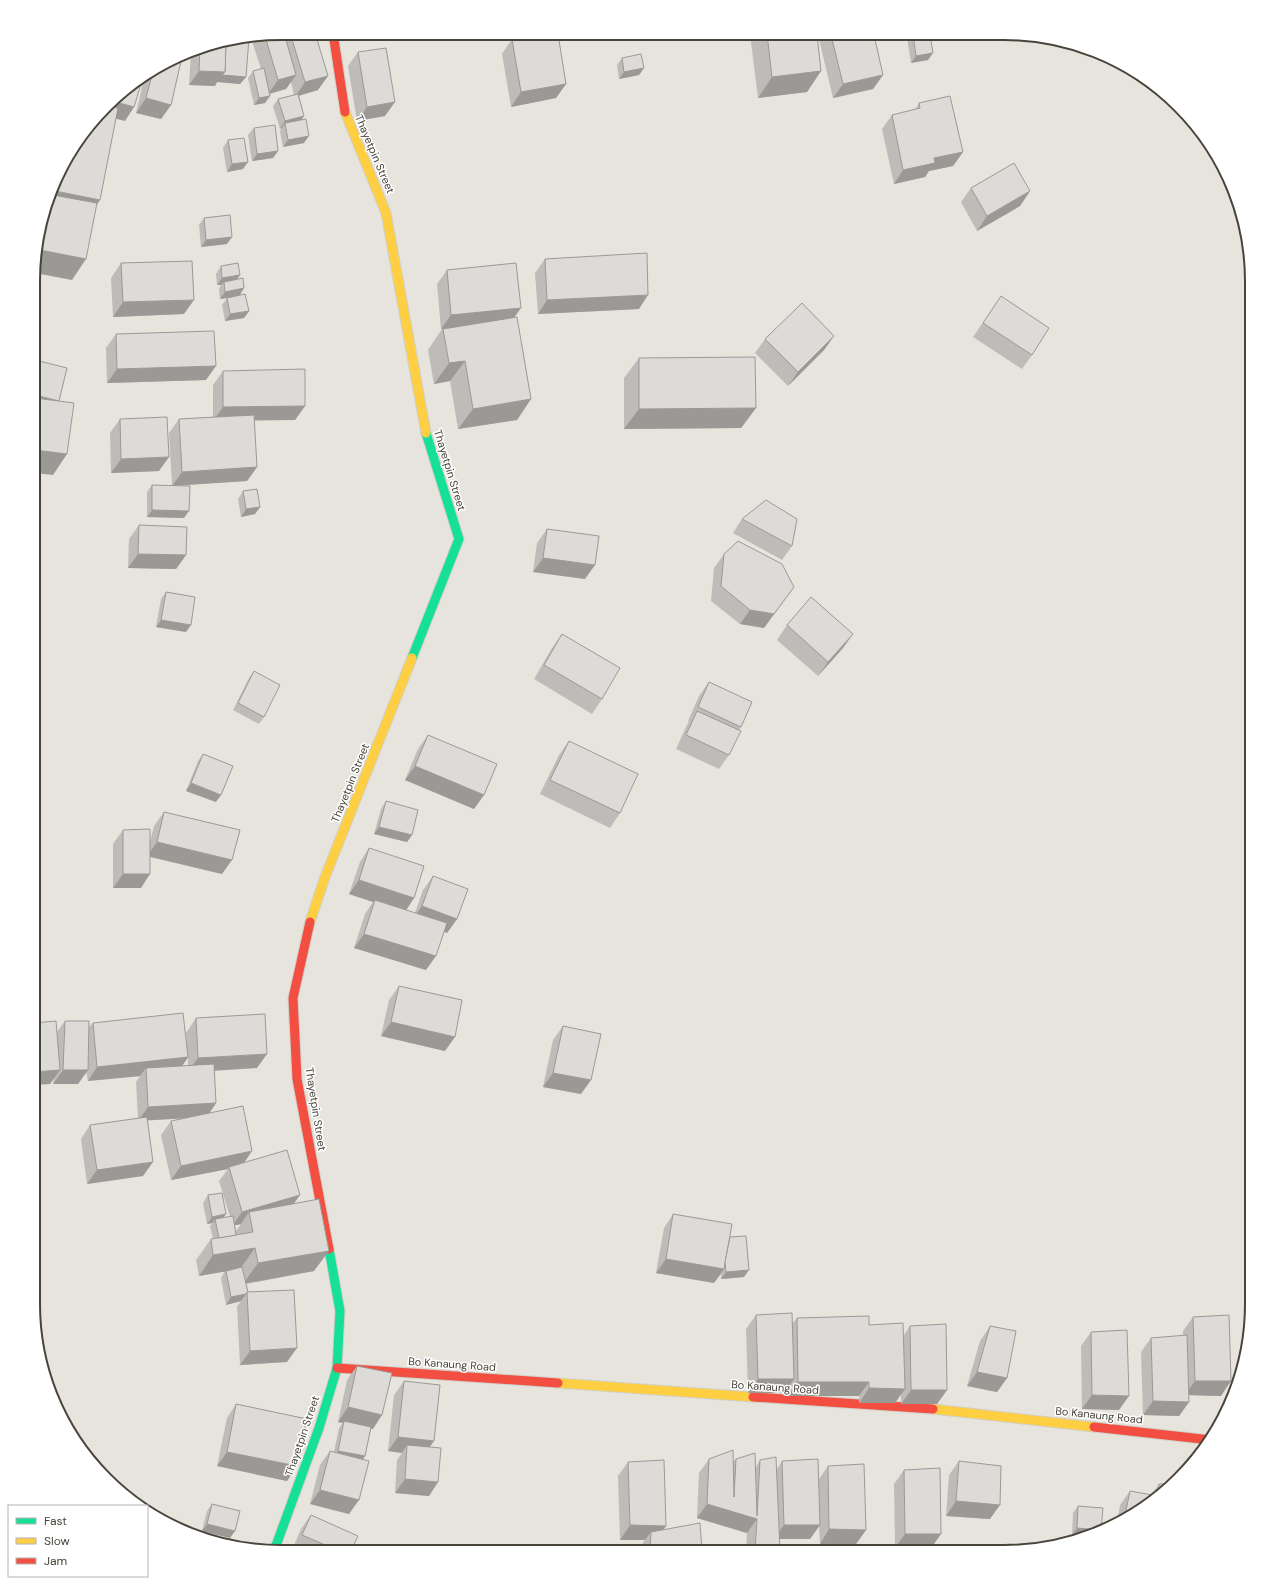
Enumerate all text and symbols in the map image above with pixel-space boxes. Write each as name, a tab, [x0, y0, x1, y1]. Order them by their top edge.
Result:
street label: Thayetpin Street	[352, 112, 398, 196]
street label: Thayetpin Street	[431, 428, 469, 512]
street label: Thayetpin Street	[328, 741, 372, 825]
street label: Thayetpin Street	[302, 1066, 330, 1152]
street label: Bo Kanaung Road	[408, 1354, 496, 1374]
street label: Bo Kanaung Road	[731, 1377, 819, 1397]
street label: Thayetpin Street	[282, 1394, 322, 1478]
street label: Bo Kanaung Road	[1055, 1403, 1144, 1427]
legend	[8, 1505, 148, 1577]
text: Fast	[44, 1513, 67, 1529]
text: Slow	[44, 1533, 70, 1549]
text: Jam	[44, 1553, 67, 1569]

